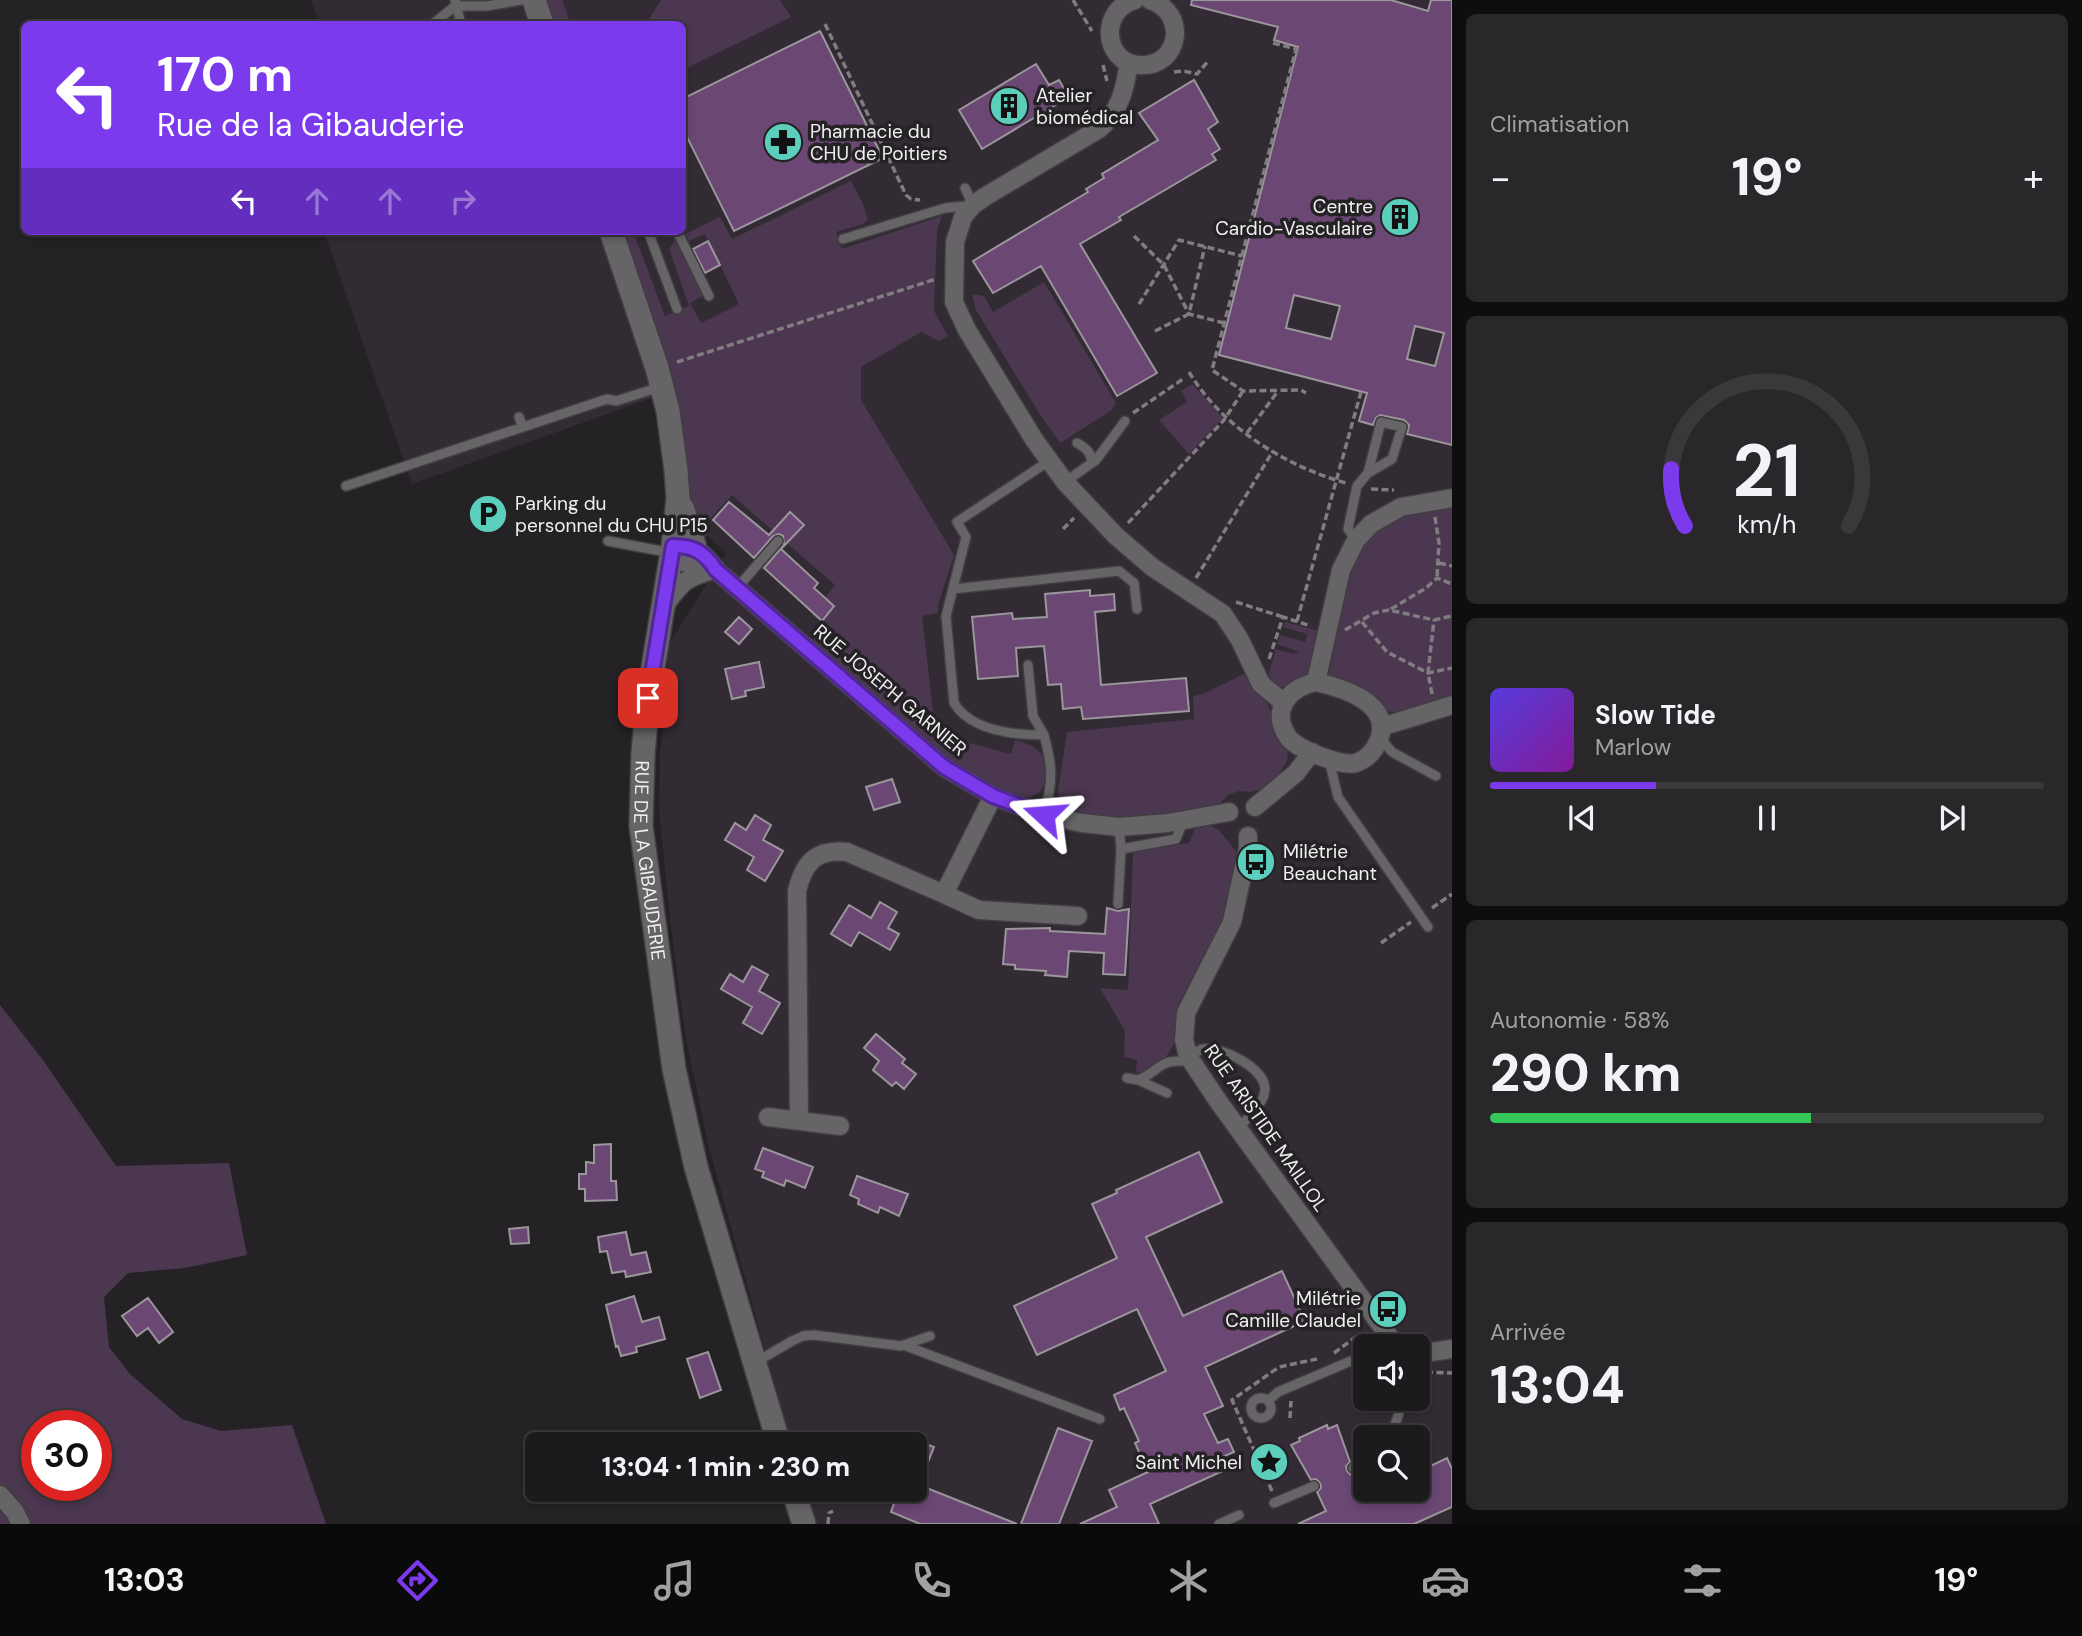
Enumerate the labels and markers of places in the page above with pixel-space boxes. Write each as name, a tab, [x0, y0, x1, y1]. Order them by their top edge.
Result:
place label: Atelier biomédical	[1036, 83, 1133, 130]
building icon: Atelier biomédical	[988, 85, 1030, 127]
place label: Pharmacie du CHU de Poitiers	[810, 119, 948, 166]
pharmacy icon: Pharmacie du CHU de Poitiers	[762, 121, 804, 163]
place label: Centre Cardio-Vasculaire	[1215, 194, 1373, 241]
building icon: Centre Cardio-Vasculaire	[1379, 196, 1421, 238]
place label: Parking du personnel du CHU P15	[515, 491, 708, 538]
parking icon: Parking du personnel du CHU P15	[467, 493, 509, 535]
pin	[618, 668, 678, 728]
place label: Milétrie Beauchant	[1283, 839, 1377, 886]
bus stop icon: Milétrie Beauchant	[1235, 841, 1277, 883]
place label: Milétrie Camille Claudel	[1225, 1286, 1361, 1333]
bus stop icon: Milétrie Camille Claudel	[1367, 1288, 1409, 1330]
place icon: Saint Michel	[1248, 1441, 1290, 1483]
place label: Saint Michel	[1135, 1450, 1242, 1475]

